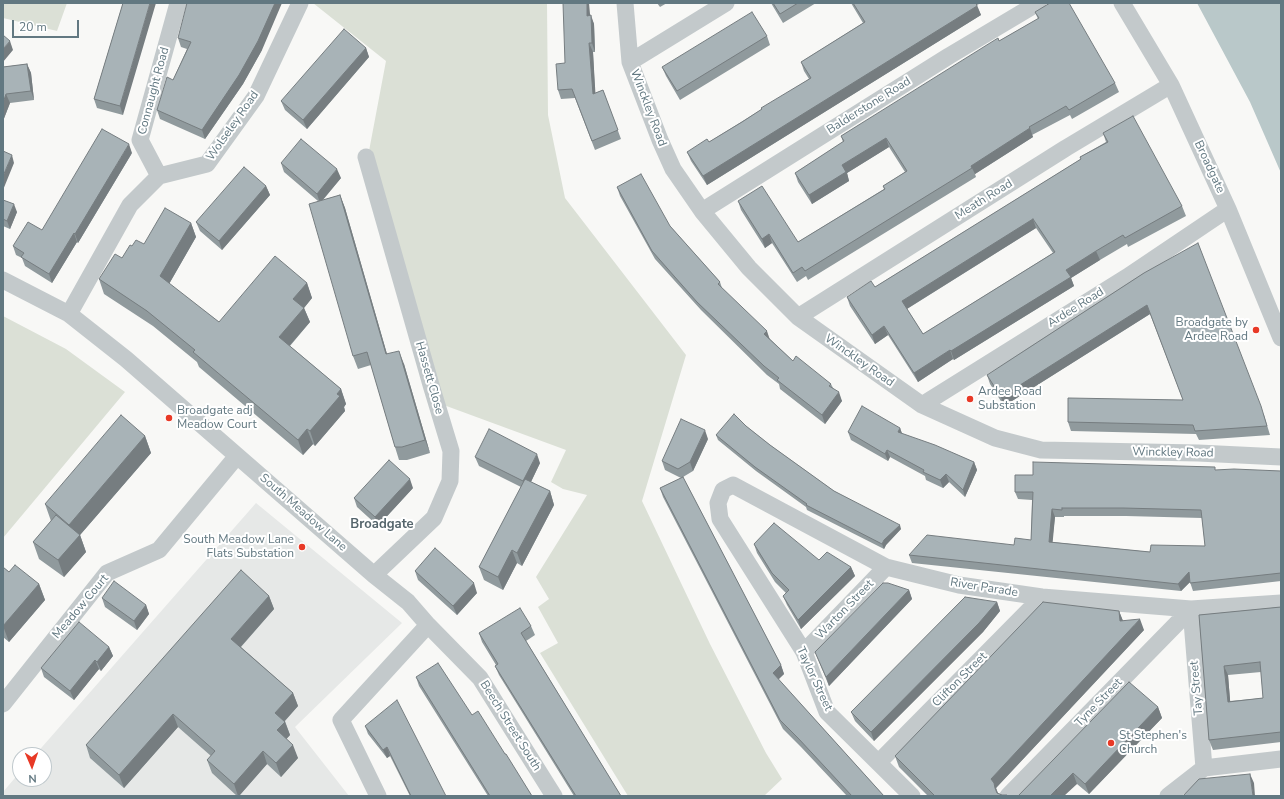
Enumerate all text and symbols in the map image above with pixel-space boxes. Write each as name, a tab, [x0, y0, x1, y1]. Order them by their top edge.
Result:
scale bar	[14, 12, 81, 38]
text: 20 m	[19, 19, 47, 35]
street label: Connaught Road	[135, 46, 173, 136]
street label: Winckley Road	[627, 67, 669, 149]
street label: Balderstone Road	[824, 74, 914, 138]
street label: Wolseley Road	[204, 88, 262, 164]
street label: Broadgate	[1191, 138, 1227, 196]
street label: Meath Road	[953, 177, 1015, 223]
street label: Ardee Road	[1045, 285, 1107, 331]
place label: Broadgate by Ardee Road	[1176, 316, 1248, 344]
marker: Broadgate by Ardee Road	[1251, 325, 1261, 335]
street label: Winckley Road	[822, 332, 896, 390]
street label: Hassett Close	[412, 340, 446, 416]
place label: Ardee Road Substation	[978, 385, 1042, 413]
marker: Ardee Road Substation	[965, 394, 975, 404]
place label: Broadgate adj Meadow Court	[177, 404, 257, 432]
marker: Broadgate adj Meadow Court	[164, 413, 174, 423]
street label: Winckley Road	[1132, 445, 1214, 461]
street label: South Meadow Lane	[256, 471, 350, 555]
district label: Broadgate	[350, 517, 414, 533]
place label: South Meadow Lane Flats Substation	[183, 533, 294, 561]
marker: South Meadow Lane Flats Substation	[297, 542, 307, 552]
street label: Meadow Court	[50, 572, 112, 642]
street label: River Parade	[949, 576, 1019, 600]
street label: Warton Street	[813, 577, 877, 643]
street label: Taylor Street	[793, 645, 835, 713]
street label: Clifton Street	[930, 650, 990, 710]
street label: Tay Street	[1187, 660, 1207, 716]
street label: Tyne Street	[1072, 676, 1126, 730]
street label: Beech Street South	[476, 678, 544, 774]
place label: St Stephen's Church	[1119, 729, 1187, 757]
marker: St Stephen's Church	[1106, 738, 1116, 748]
north arrow	[12, 747, 52, 787]
text: N	[28, 771, 37, 786]

